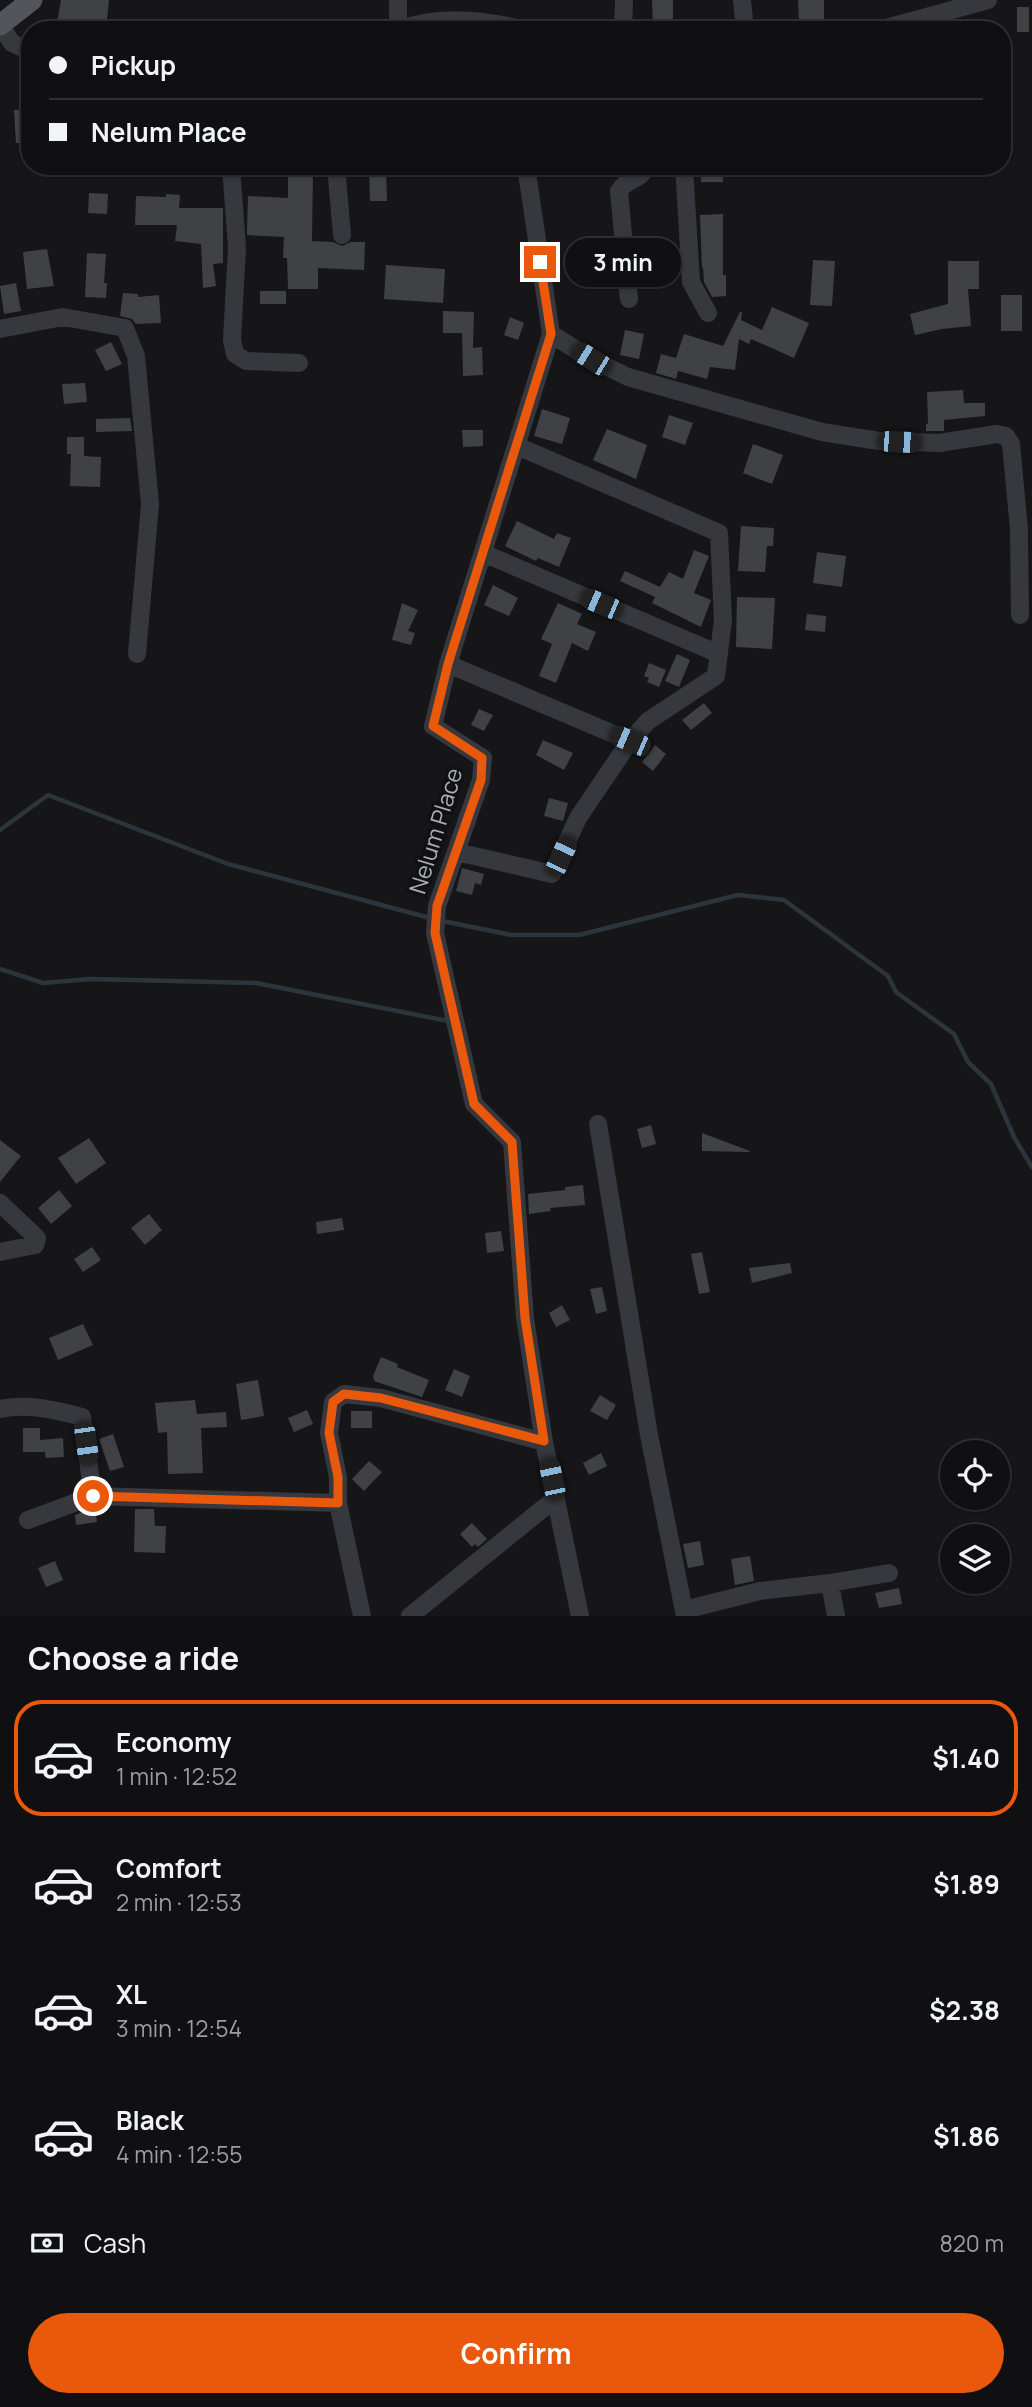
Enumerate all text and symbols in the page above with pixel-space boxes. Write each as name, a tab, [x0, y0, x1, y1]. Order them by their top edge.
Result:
text: Pickup	[91, 47, 176, 83]
text: Nelum Place	[91, 114, 247, 150]
callout: 3 min	[564, 238, 680, 286]
route end	[524, 246, 556, 278]
text: 3 min	[593, 246, 653, 278]
car	[568, 339, 615, 379]
car	[878, 431, 921, 453]
car	[578, 586, 625, 622]
car	[607, 723, 654, 759]
street label: Nelum Place	[401, 764, 469, 898]
car	[543, 833, 580, 879]
car	[73, 1421, 100, 1465]
map controls	[940, 1440, 1010, 1594]
button: locate	[940, 1440, 1010, 1510]
car	[538, 1456, 567, 1502]
route start	[77, 1480, 109, 1512]
button: layers	[940, 1524, 1010, 1594]
text: Choose a ride	[28, 1636, 239, 1680]
text: Economy	[116, 1724, 231, 1760]
icon: car	[32, 1727, 95, 1790]
text: $1.40	[933, 1740, 1000, 1776]
text: 1 min · 12:52	[116, 1760, 237, 1792]
text: Comfort	[116, 1850, 222, 1886]
icon: car	[32, 1853, 95, 1916]
text: $1.89	[933, 1866, 1000, 1902]
text: 2 min · 12:53	[116, 1886, 242, 1918]
text: XL	[116, 1976, 147, 2012]
icon: car	[32, 1979, 95, 2042]
text: $2.38	[929, 1992, 1000, 2028]
text: 3 min · 12:54	[116, 2012, 242, 2044]
text: Black	[116, 2102, 184, 2138]
icon: car	[32, 2105, 95, 2168]
text: $1.86	[933, 2118, 1000, 2154]
text: 4 min · 12:55	[116, 2138, 243, 2170]
icon: cash	[28, 2224, 66, 2262]
text: Cash	[84, 2225, 146, 2261]
text: 820 m	[939, 2227, 1004, 2259]
button: Confirm	[28, 2313, 1004, 2393]

